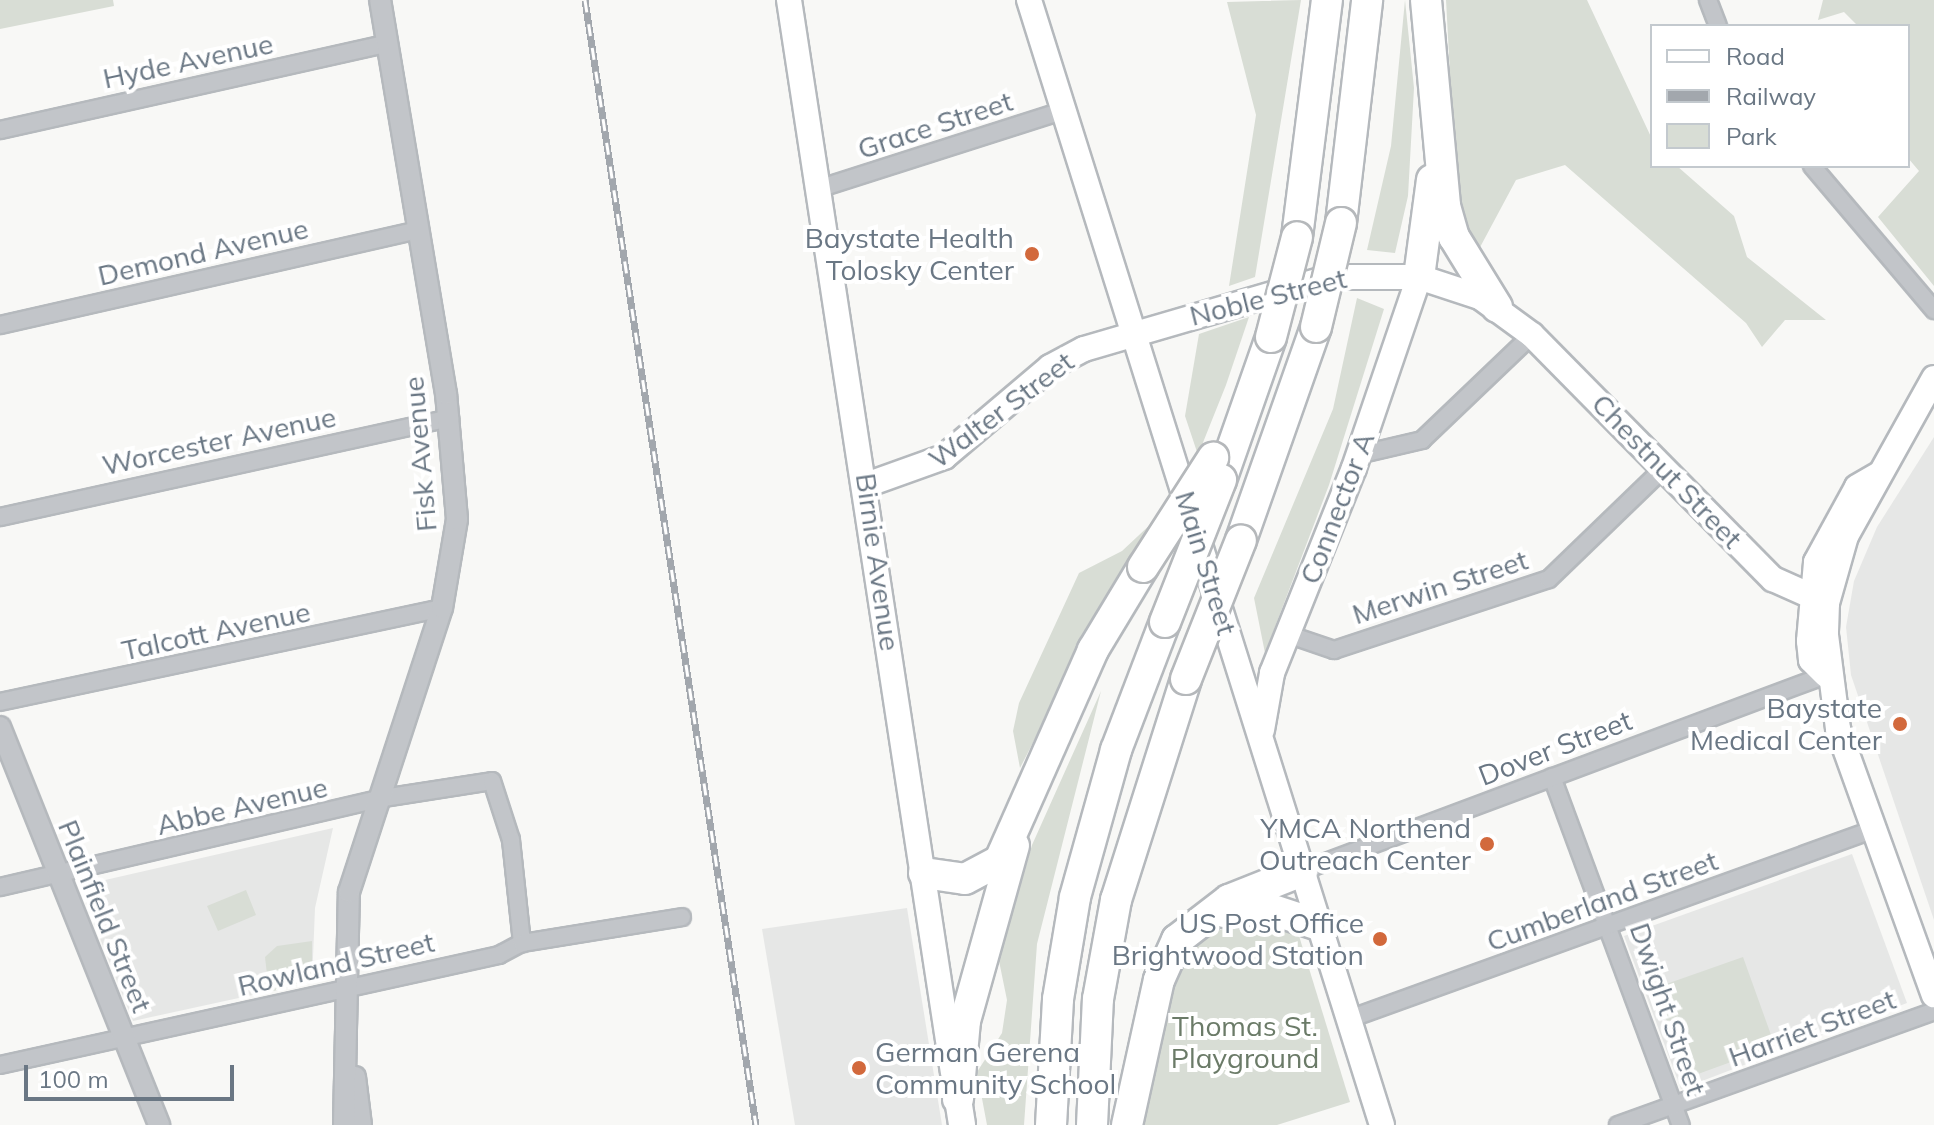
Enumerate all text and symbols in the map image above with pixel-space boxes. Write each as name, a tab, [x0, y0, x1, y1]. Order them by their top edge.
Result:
legend	[1650, 24, 1910, 168]
street label: Hyde Avenue	[100, 27, 276, 95]
text: Road	[1726, 41, 1785, 71]
text: Railway	[1726, 81, 1816, 111]
street label: Grace Street	[853, 84, 1017, 166]
text: Park	[1726, 121, 1777, 151]
street label: Demond Avenue	[95, 211, 311, 293]
place label: Baystate Health Tolosky Center	[805, 221, 1014, 287]
marker: Baystate Health Tolosky Center	[1021, 243, 1043, 265]
street label: Noble Street	[1186, 261, 1350, 333]
street label: Walter Street	[922, 345, 1080, 475]
street label: Fisk Avenue	[396, 375, 444, 533]
street label: Chestnut Street	[1585, 387, 1749, 555]
street label: Worcester Avenue	[99, 400, 339, 482]
street label: Connector A	[1293, 427, 1381, 589]
street label: Birnie Avenue	[849, 471, 907, 653]
street label: Main Street	[1168, 487, 1244, 639]
street label: Merwin Street	[1348, 543, 1532, 631]
street label: Talcott Avenue	[119, 595, 313, 667]
place label: Baystate Medical Center	[1690, 691, 1882, 757]
street label: Dover Street	[1474, 703, 1636, 793]
marker: Baystate Medical Center	[1889, 713, 1911, 735]
street label: Abbe Avenue	[153, 770, 331, 842]
place label: YMCA Northend Outreach Center	[1259, 811, 1471, 877]
street label: Plainfield Street	[51, 815, 159, 1017]
marker: YMCA Northend Outreach Center	[1478, 835, 1496, 853]
street label: Cumberland Street	[1482, 844, 1722, 958]
place label: US Post Office Brightwood Station	[1112, 906, 1364, 972]
street label: Dwight Street	[1623, 919, 1713, 1099]
street label: Rowland Street	[235, 925, 437, 1003]
marker: US Post Office Brightwood Station	[1371, 930, 1389, 948]
street label: Harriet Street	[1724, 982, 1900, 1074]
park label: Thomas St. Playground	[1171, 1009, 1319, 1075]
place label: German Gerena Community School	[875, 1035, 1116, 1101]
scale bar	[28, 1049, 238, 1099]
marker: German Gerena Community School	[850, 1059, 868, 1077]
text: 100 m	[38, 1064, 109, 1094]

